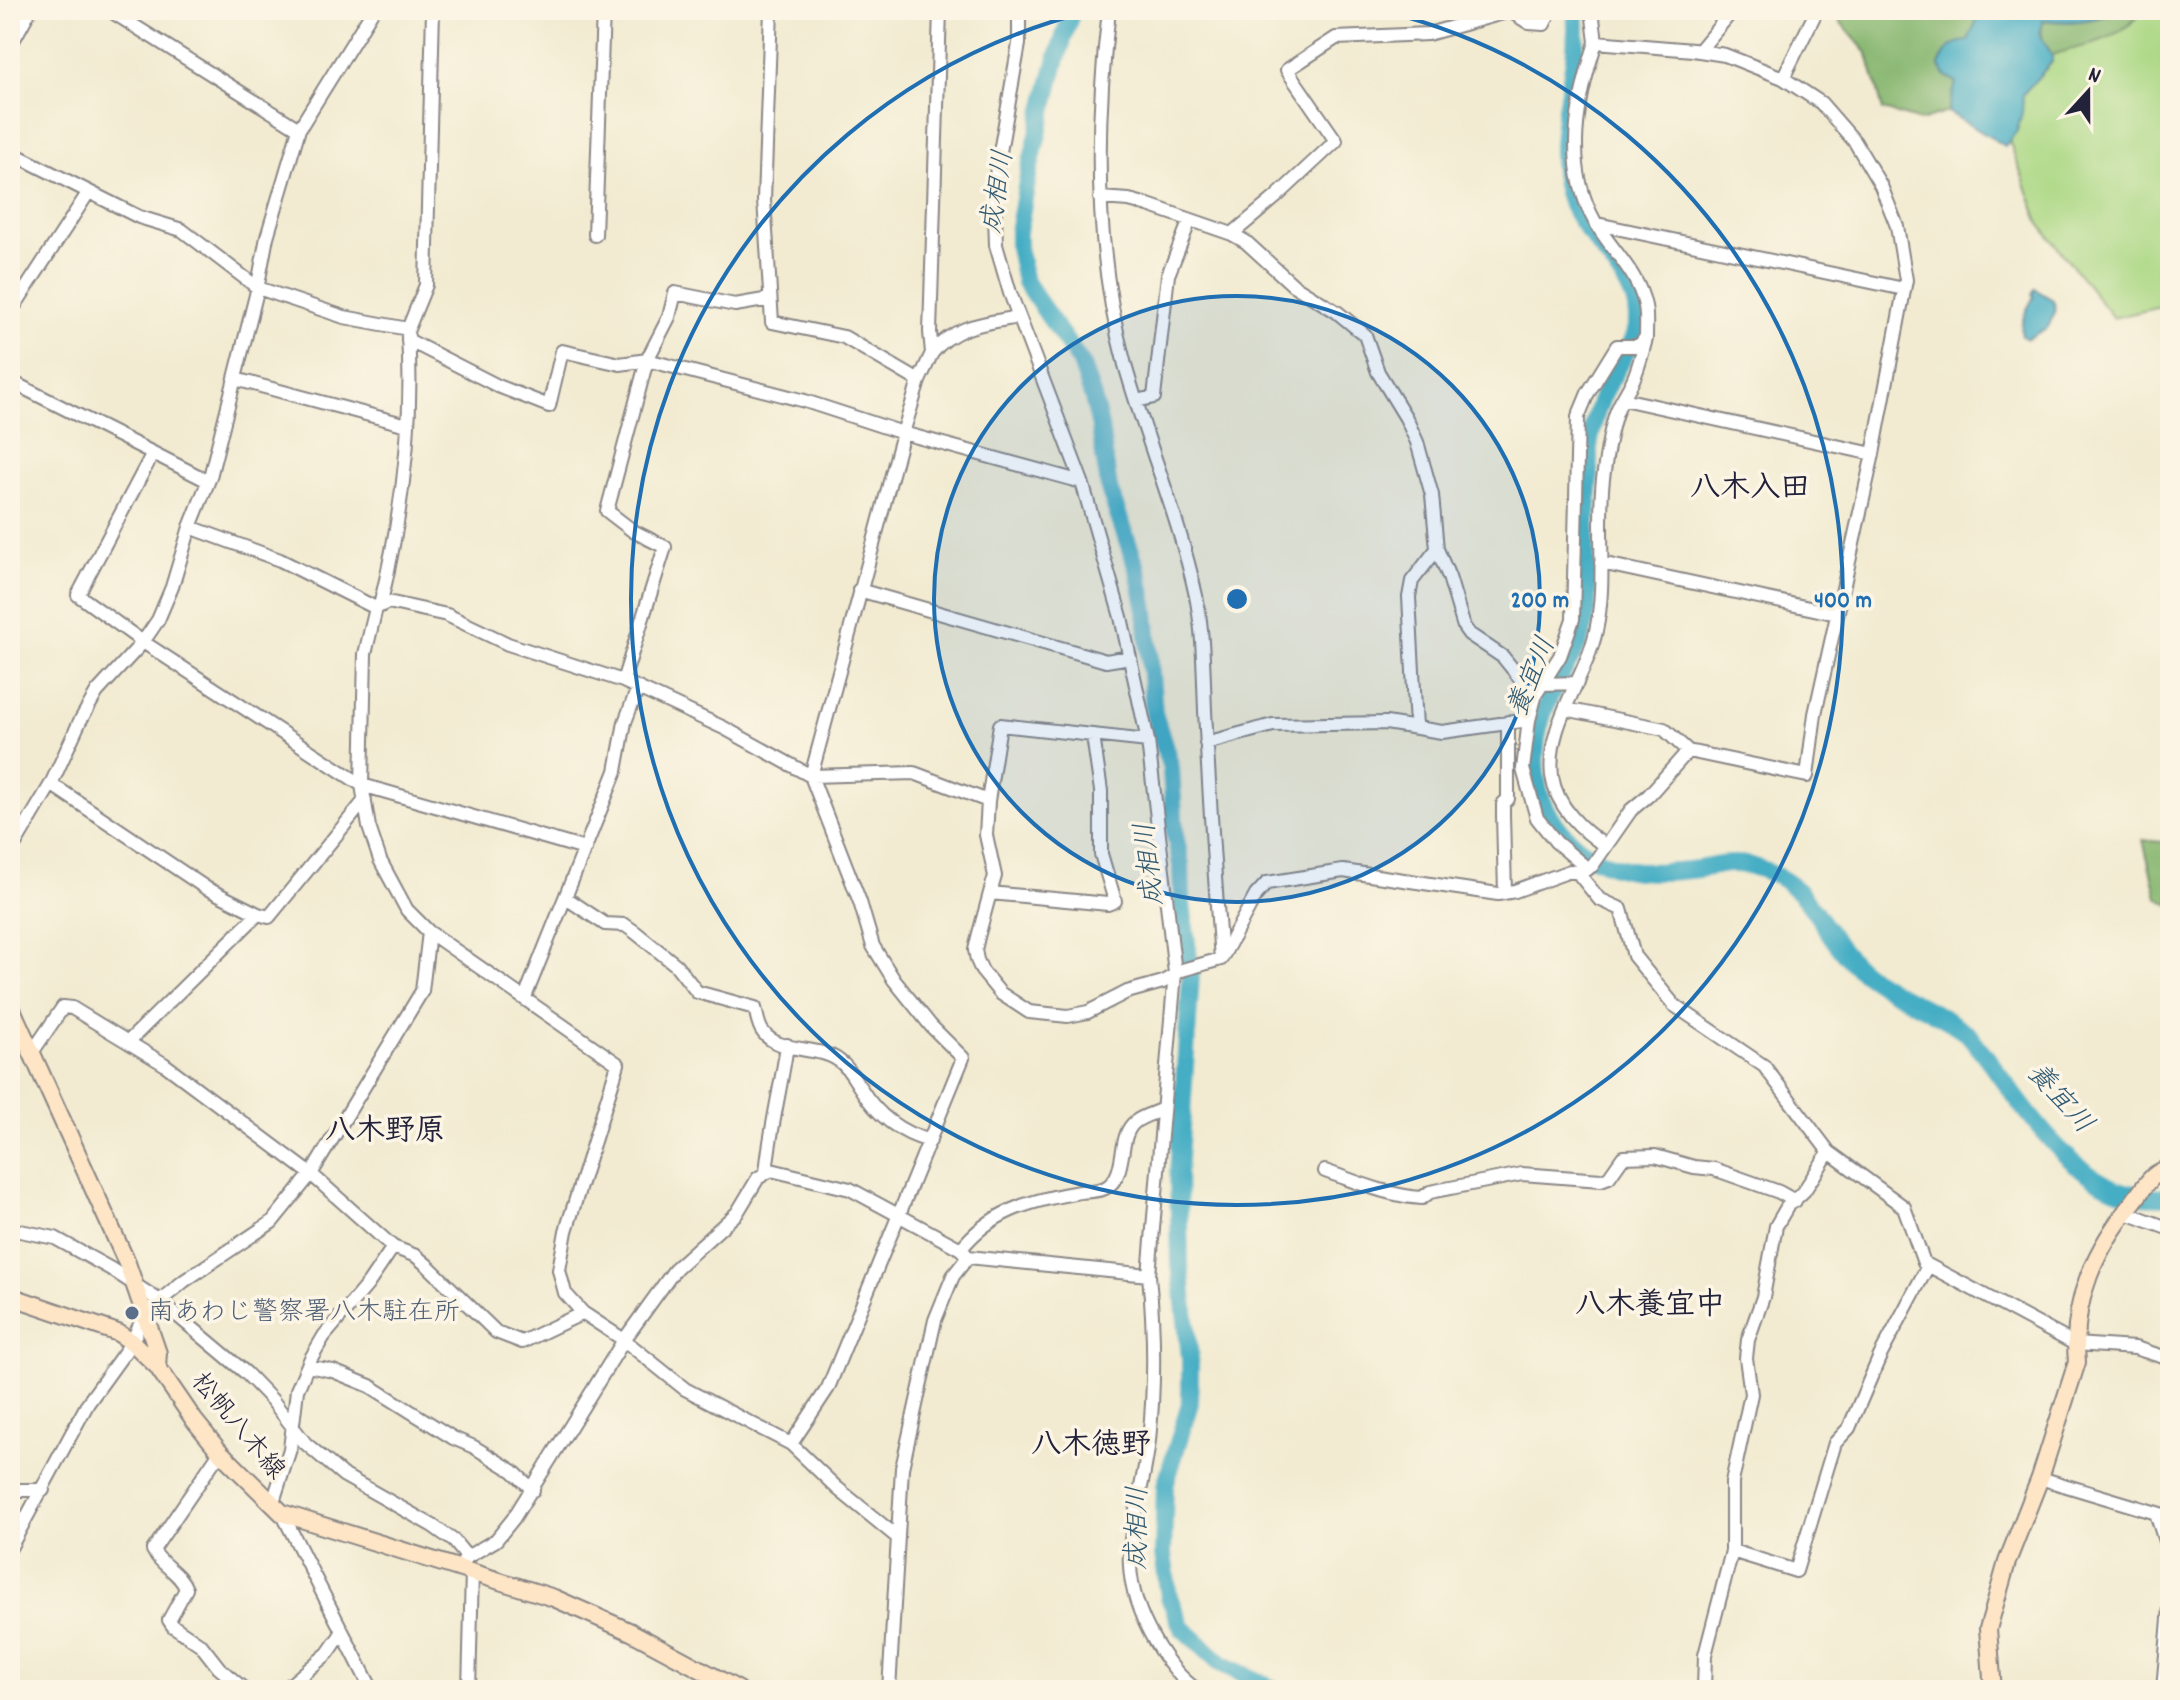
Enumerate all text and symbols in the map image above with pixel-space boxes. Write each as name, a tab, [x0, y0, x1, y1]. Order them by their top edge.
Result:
north arrow	[2048, 52, 2128, 132]
text: N	[2083, 60, 2105, 93]
water label: 成相川	[974, 147, 1026, 237]
district label: 八木入田	[1690, 469, 1810, 512]
centre of rings	[1223, 585, 1251, 613]
text: 200 m	[1511, 585, 1569, 619]
text: 400 m	[1814, 585, 1872, 619]
water label: 養宜川	[1500, 632, 1568, 724]
water label: 成相川	[1128, 820, 1176, 908]
water label: 養宜川	[2015, 1055, 2101, 1145]
district label: 八木野原	[325, 1112, 445, 1155]
district label: 八木養宜中	[1575, 1286, 1725, 1329]
place label: 南あわじ警察署八木駐在所	[148, 1295, 460, 1332]
marker: 南あわじ警察署八木駐在所	[123, 1304, 141, 1322]
street label: 松帆八木線	[181, 1365, 293, 1489]
district label: 八木徳野	[1031, 1426, 1151, 1469]
water label: 成相川	[1119, 1486, 1161, 1570]

